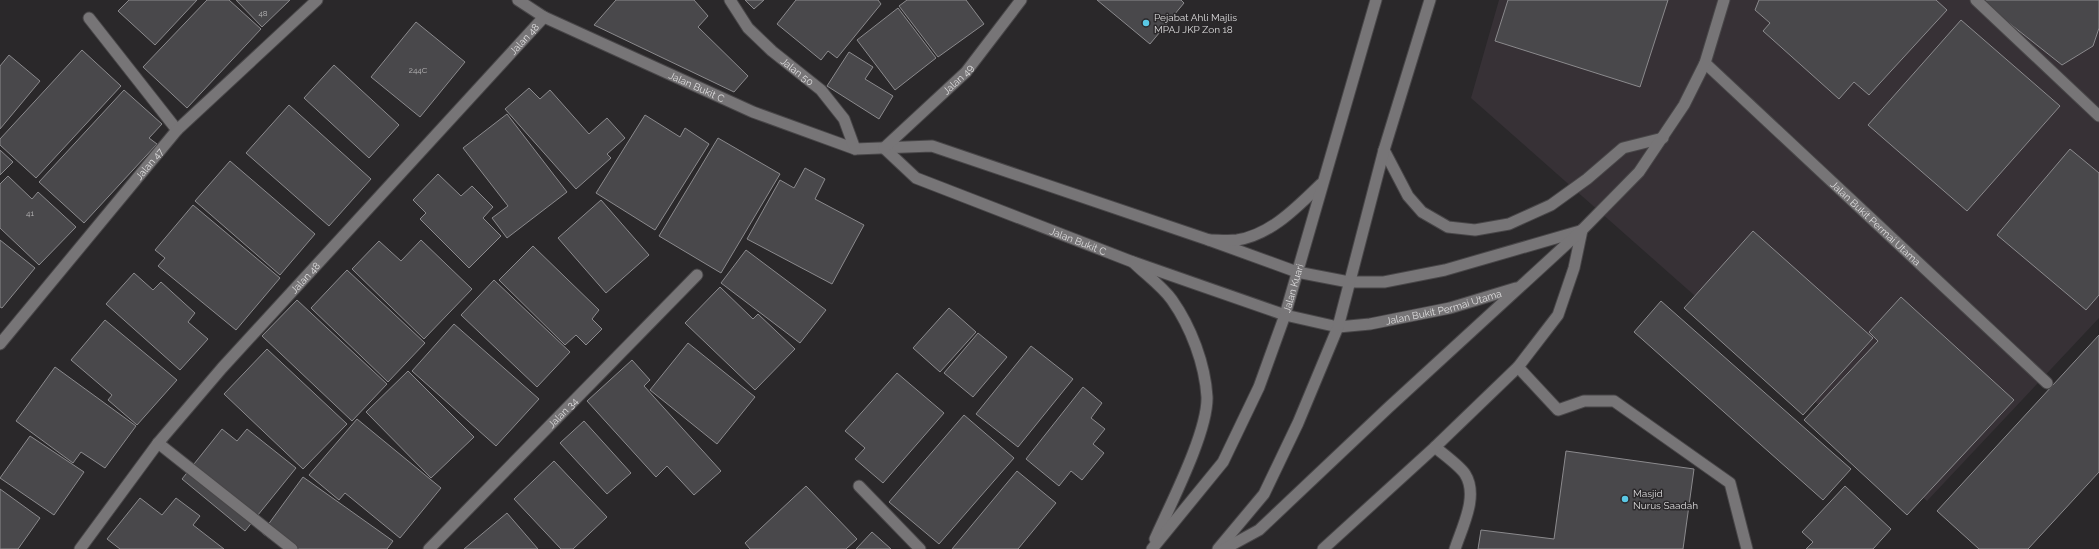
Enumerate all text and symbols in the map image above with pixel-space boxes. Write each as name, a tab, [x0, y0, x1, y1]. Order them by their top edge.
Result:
house number: 48	[258, 8, 268, 18]
place label: Pejabat Ahli Majlis MPAJ JKP Zon 18	[1154, 12, 1237, 35]
marker: Pejabat Ahli Majlis MPAJ JKP Zon 18	[1141, 18, 1151, 28]
street label: Jalan 48	[507, 21, 541, 57]
street label: Jalan 50	[779, 55, 816, 88]
street label: Jalan 49	[941, 62, 976, 97]
house number: 244C	[409, 65, 428, 75]
street label: Jalan Bukit C	[667, 70, 726, 104]
street label: Jalan 47	[133, 146, 166, 182]
street label: Jalan Bukit Permai Utama	[1828, 179, 1923, 268]
house number: 41	[26, 208, 34, 218]
street label: Jalan Bukit C	[1048, 225, 1108, 257]
street label: Jalan 48	[288, 260, 322, 296]
street label: Jalan Kuari	[1281, 263, 1305, 314]
street label: Jalan Bukit Permai Utama	[1385, 288, 1503, 327]
street label: Jalan 34	[546, 395, 580, 430]
place label: Masjid Nurus Saadah	[1633, 488, 1698, 511]
marker: Masjid Nurus Saadah	[1620, 494, 1630, 504]

